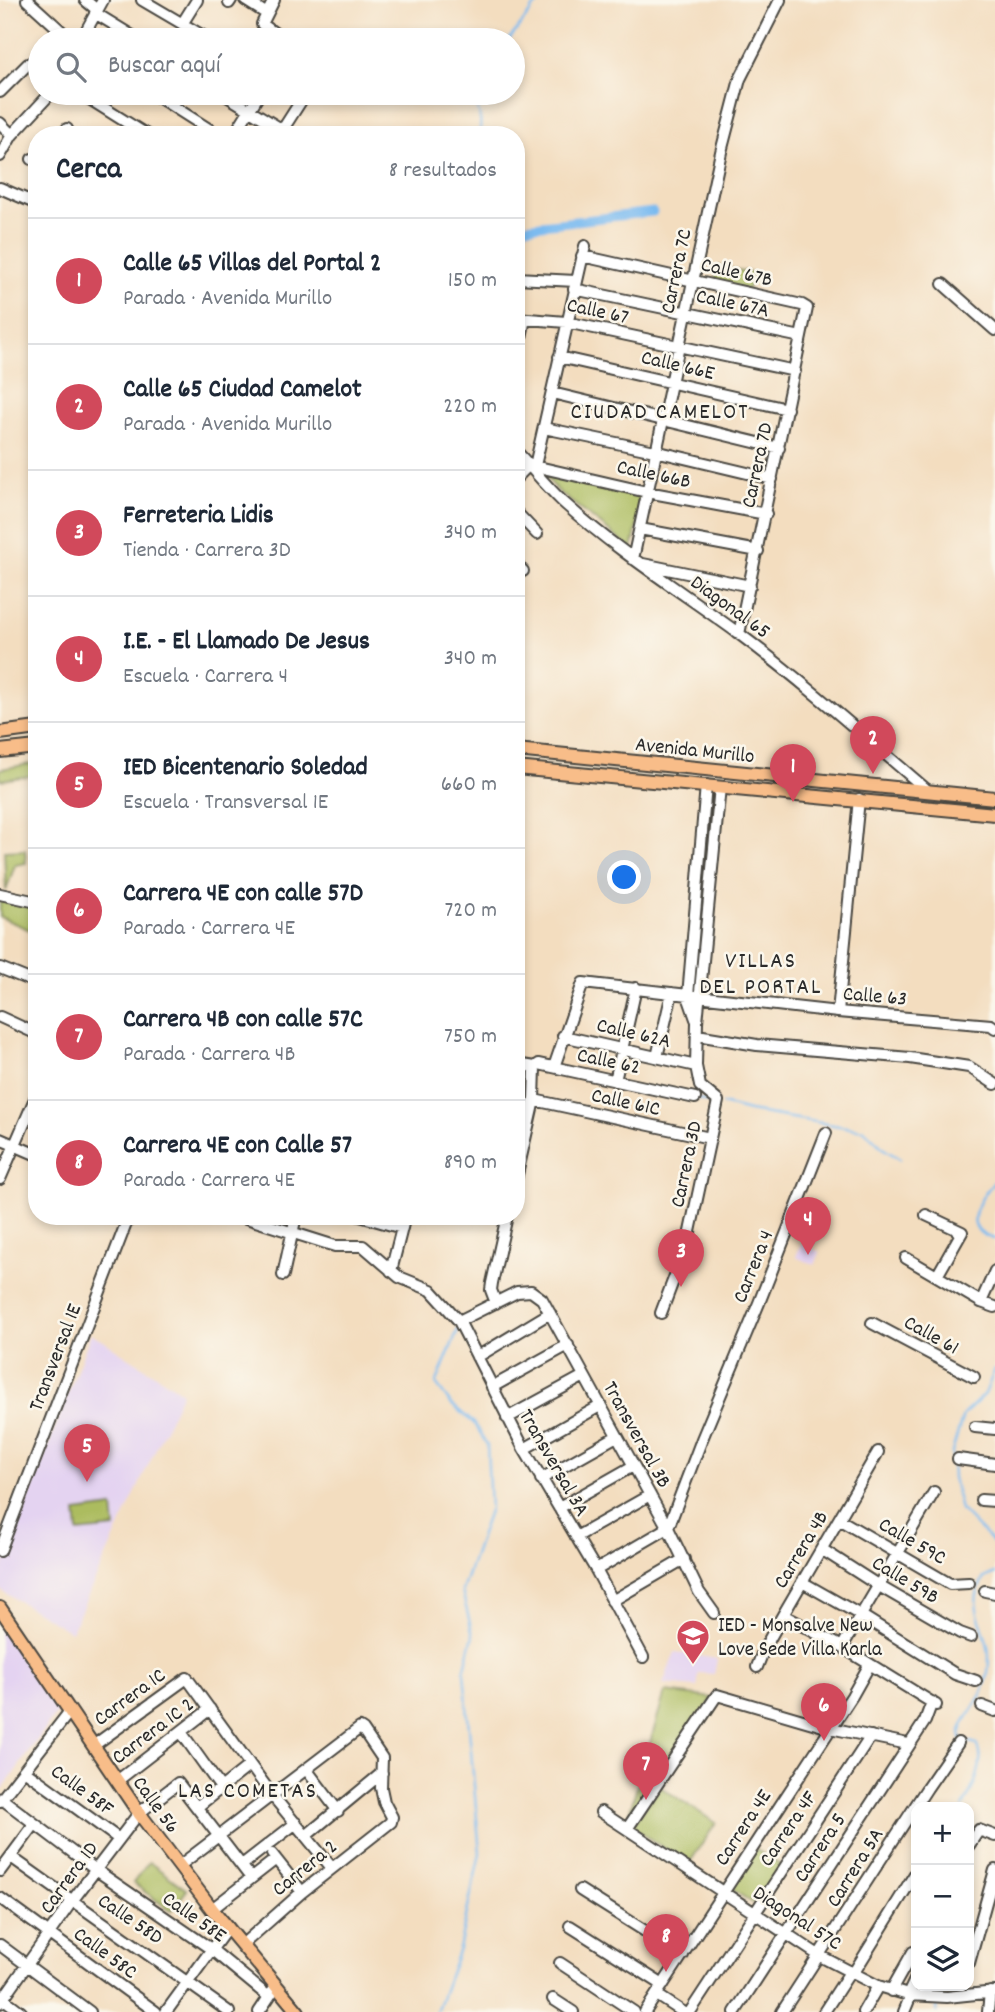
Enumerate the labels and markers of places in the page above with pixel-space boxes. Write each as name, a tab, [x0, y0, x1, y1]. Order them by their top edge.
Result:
pin: 2	[850, 716, 896, 774]
pin: 1	[770, 744, 816, 802]
pin: 4	[785, 1197, 831, 1255]
pin: 3	[658, 1229, 704, 1287]
pin: 5	[64, 1424, 110, 1482]
place label: IED - Monsalve New Love Sede Villa Karla	[718, 1612, 883, 1666]
school or university icon: IED - Monsalve New Love Sede Villa Karla	[674, 1617, 712, 1666]
pin: 6	[801, 1683, 847, 1741]
pin: 7	[623, 1742, 669, 1800]
pin: 8	[643, 1914, 689, 1972]

